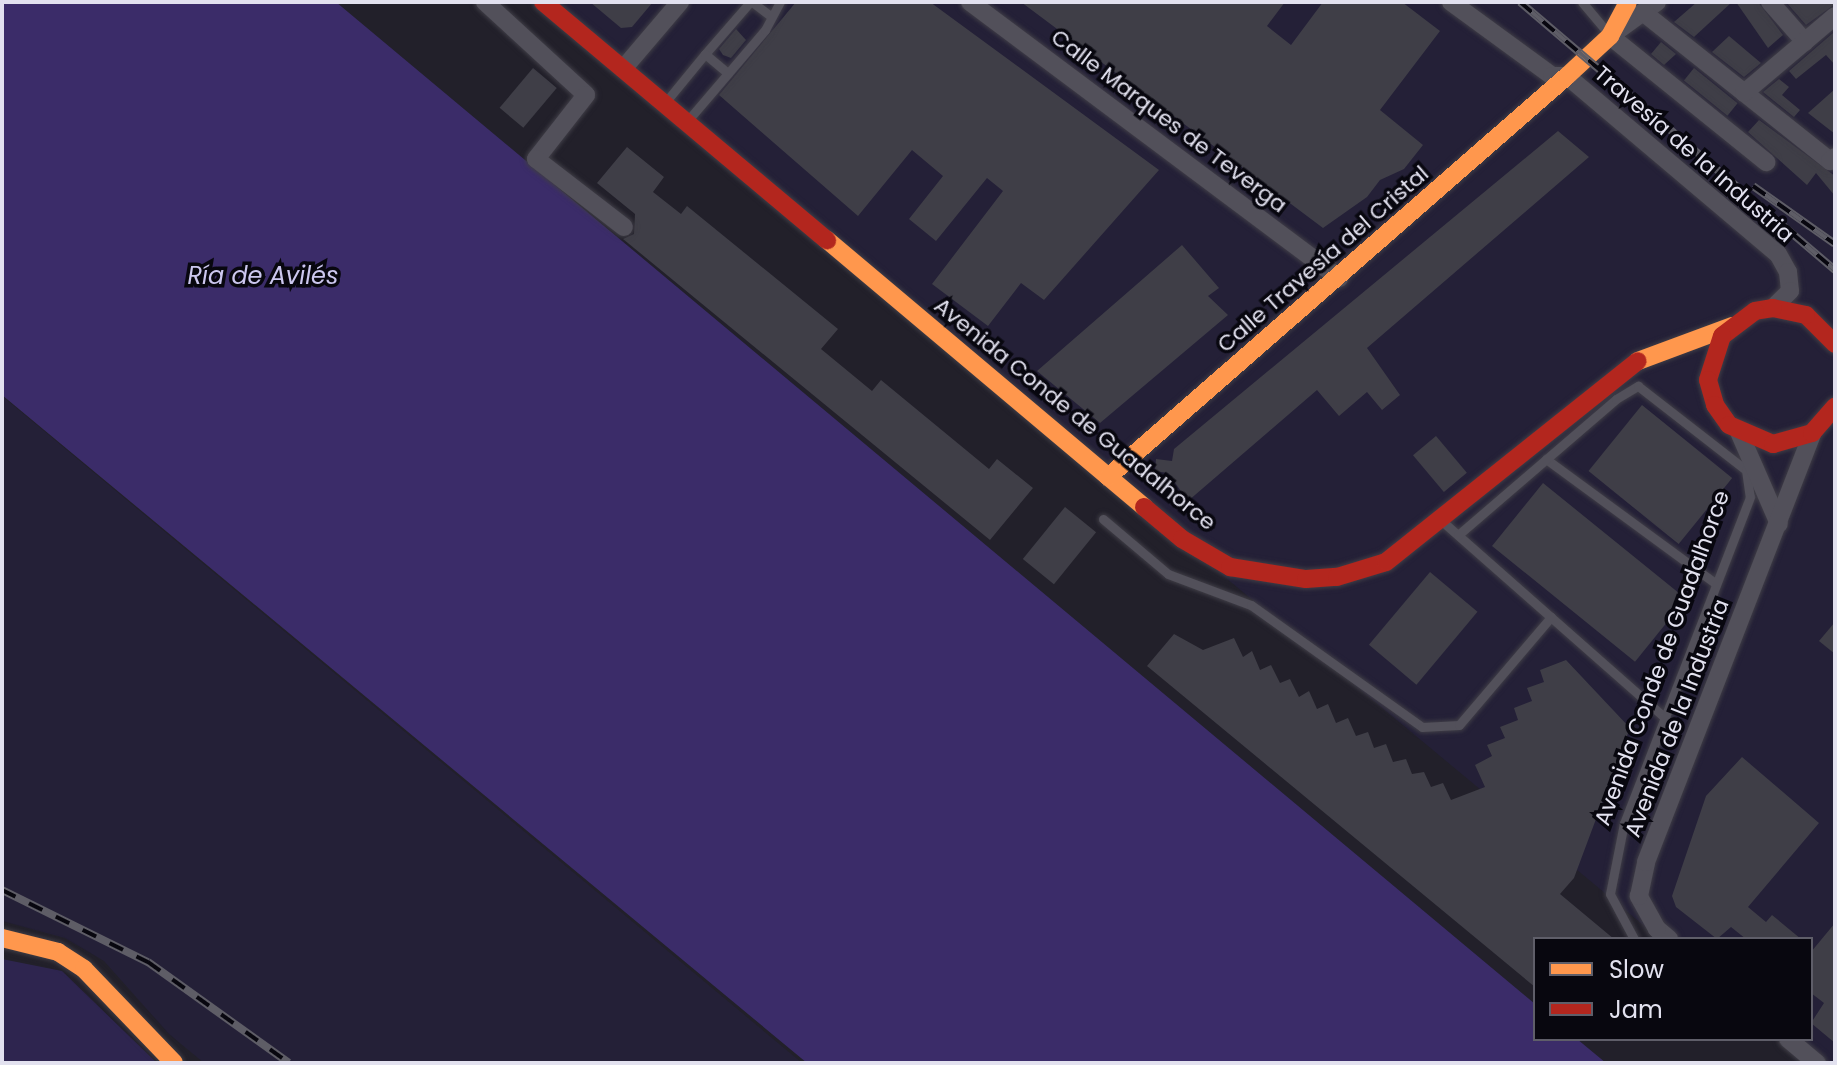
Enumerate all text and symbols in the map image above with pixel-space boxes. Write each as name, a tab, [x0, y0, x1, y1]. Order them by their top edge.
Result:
street label: Calle Marques de Teverga	[1046, 24, 1292, 218]
street label: Travesía de la Industria	[1589, 60, 1799, 248]
street label: Calle Travesía del Cristal	[1212, 160, 1434, 358]
water label: Ría de Avilés	[188, 262, 338, 290]
street label: Avenida Conde de Guadalhorce	[929, 292, 1221, 536]
street label: Avenida Conde de Guadalhorce	[1589, 487, 1735, 829]
street label: Avenida de la Industria	[1619, 595, 1735, 841]
legend	[1533, 937, 1813, 1041]
text: Slow	[1609, 953, 1664, 986]
text: Jam	[1609, 993, 1663, 1026]

